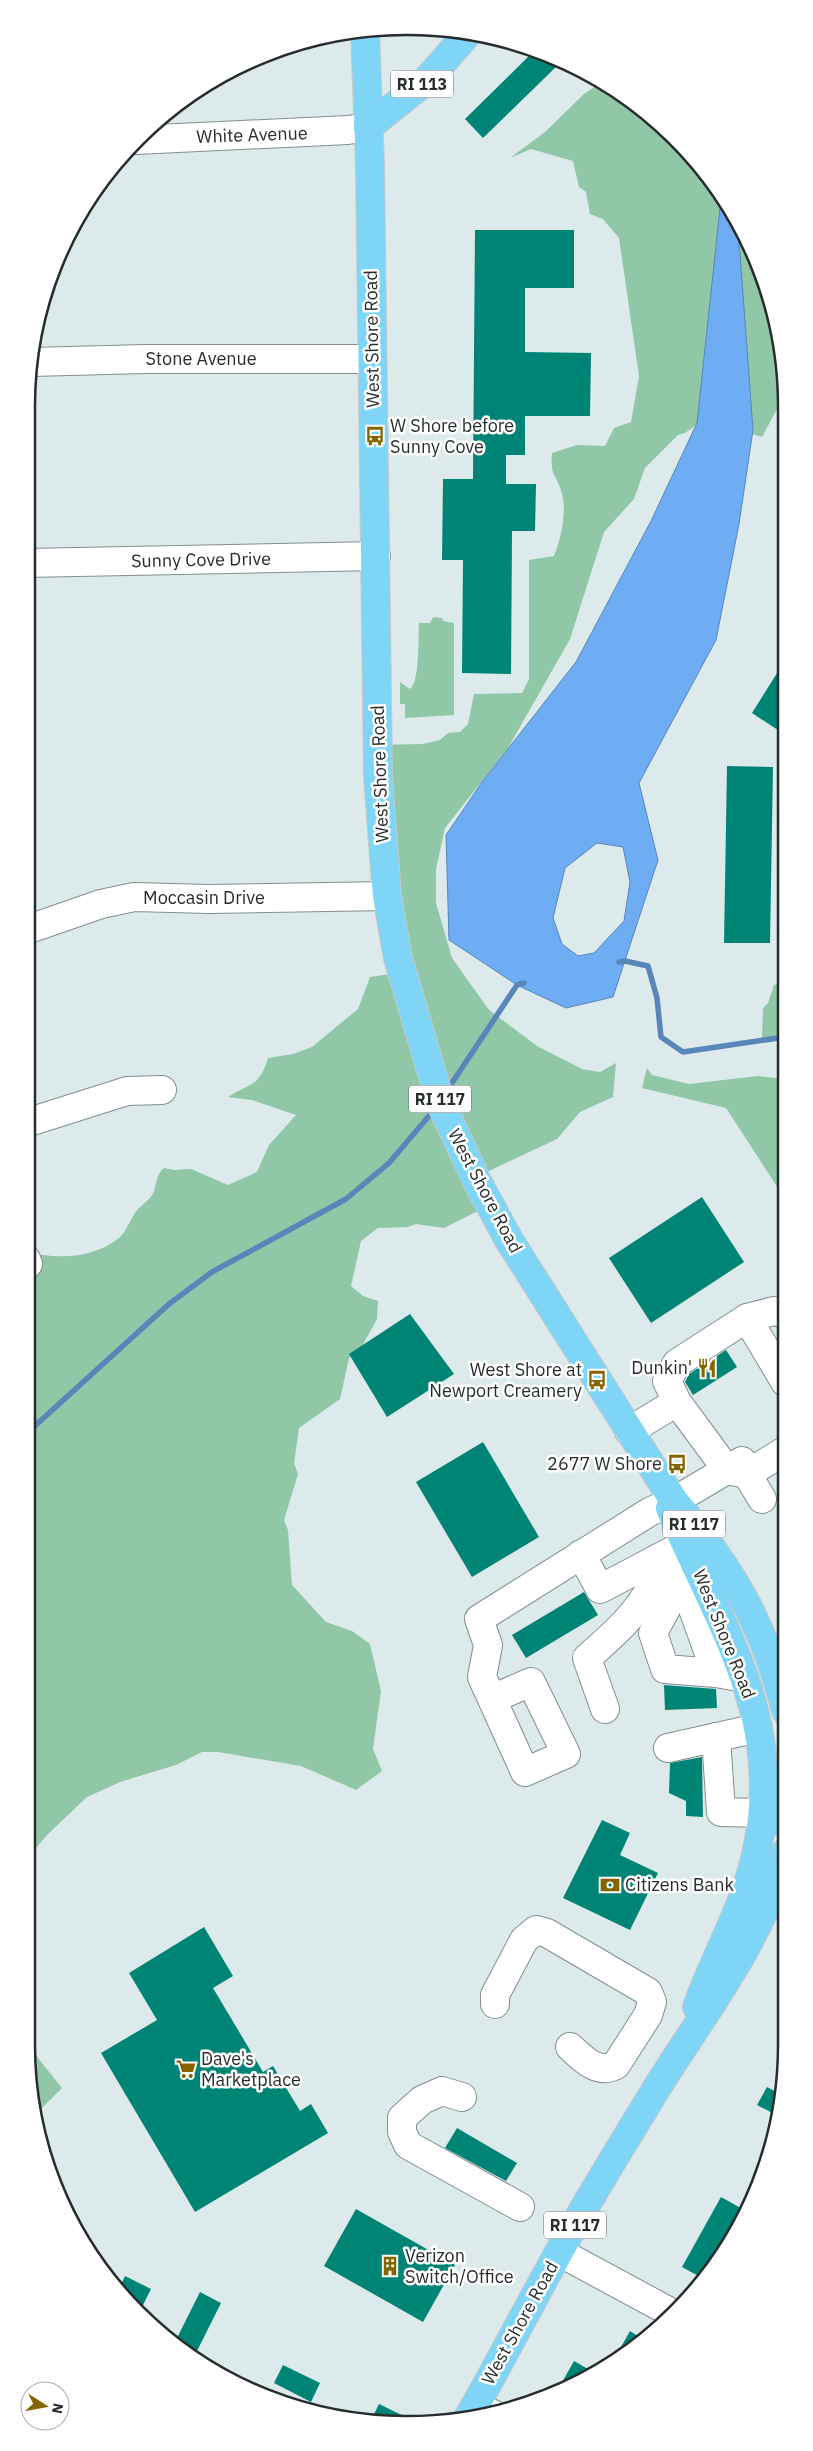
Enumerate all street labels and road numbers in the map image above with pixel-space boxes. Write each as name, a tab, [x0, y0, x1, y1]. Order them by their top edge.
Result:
road number: RI 113	[391, 70, 453, 98]
street label: White Avenue	[196, 121, 308, 148]
street label: West Shore Road	[359, 270, 384, 408]
street label: Stone Avenue	[145, 347, 257, 370]
street label: Sunny Cove Drive	[131, 547, 271, 572]
street label: West Shore Road	[366, 705, 393, 843]
street label: Moccasin Drive	[143, 886, 265, 909]
road number: RI 117	[409, 1086, 471, 1112]
street label: West Shore Road	[443, 1125, 528, 1257]
road number: RI 117	[663, 1510, 725, 1538]
street label: West Shore Road	[688, 1566, 761, 1702]
road number: RI 117	[544, 2212, 606, 2238]
street label: West Shore Road	[476, 2257, 563, 2389]

